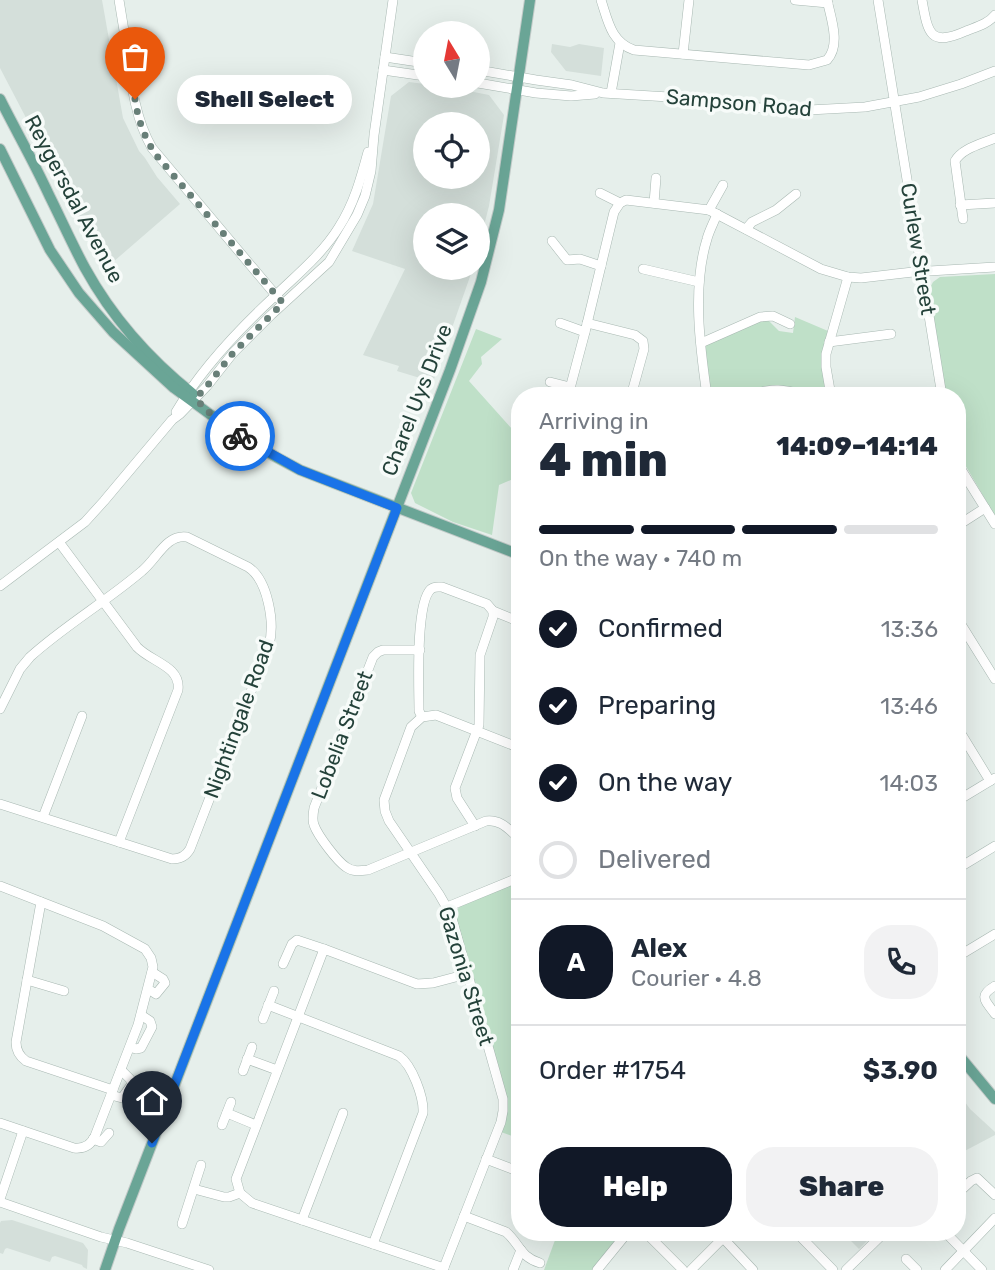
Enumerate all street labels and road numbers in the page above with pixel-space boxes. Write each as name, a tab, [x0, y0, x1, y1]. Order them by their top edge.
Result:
street label: Sampson Road	[665, 84, 813, 121]
street label: Reygersdal Avenue	[20, 111, 129, 287]
street label: Curlew Street	[896, 181, 941, 317]
street label: Charel Uys Drive	[376, 320, 457, 479]
street label: Nightingale Road	[198, 636, 279, 801]
street label: Lobelia Street	[306, 667, 377, 803]
street label: Gazonia Street	[434, 903, 499, 1048]

